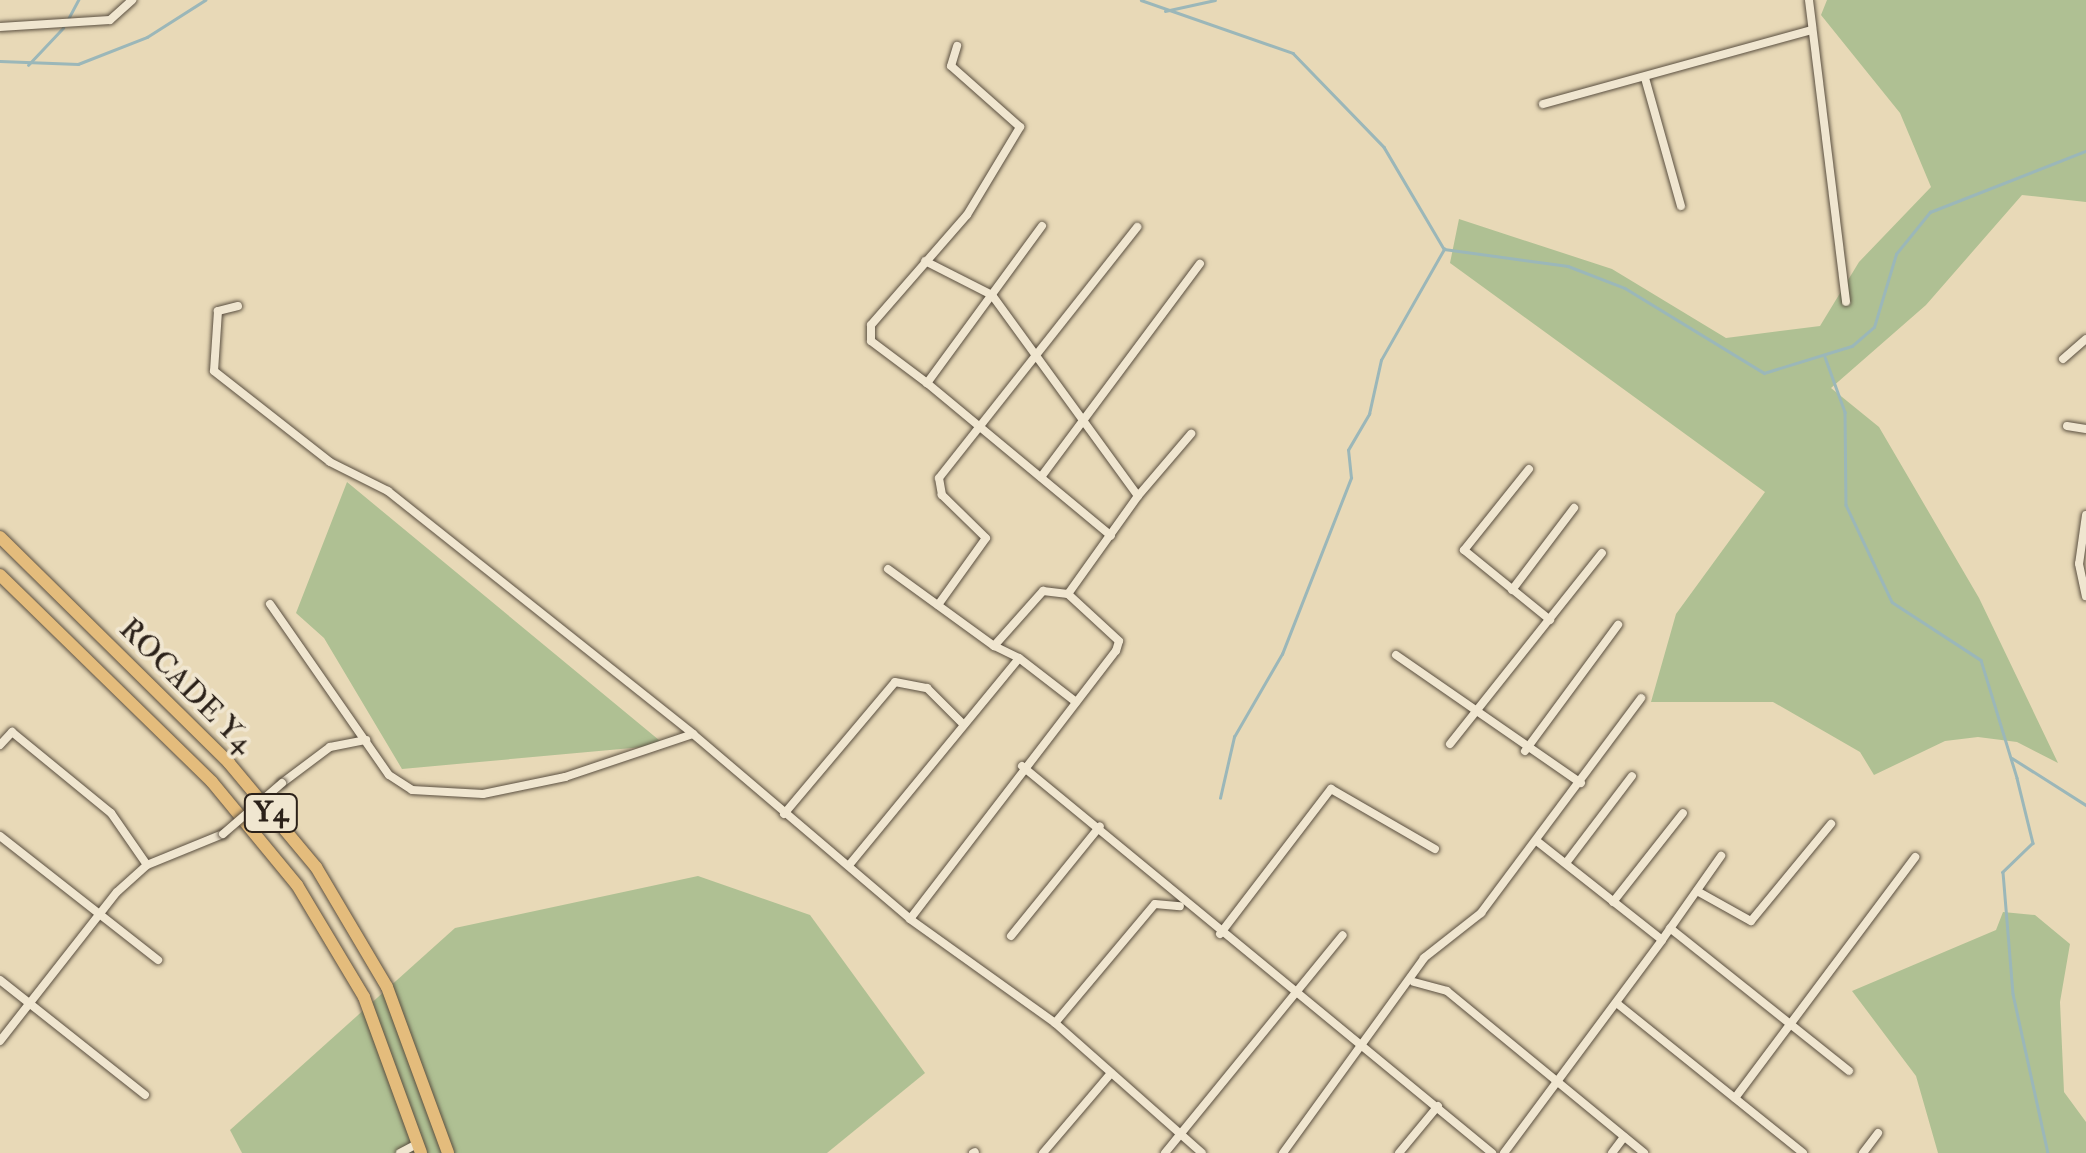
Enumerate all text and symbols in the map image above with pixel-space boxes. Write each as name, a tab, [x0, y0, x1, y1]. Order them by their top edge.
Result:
street label: ROCADE Y4	[111, 611, 261, 761]
road number: Y4	[244, 790, 298, 836]

